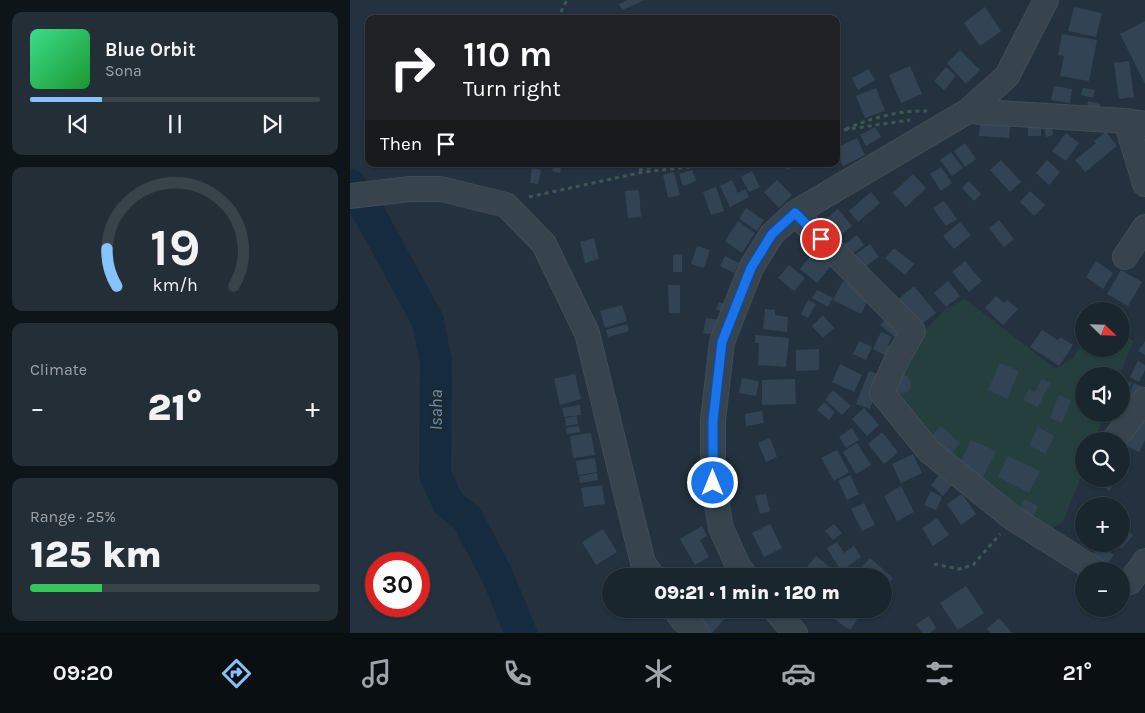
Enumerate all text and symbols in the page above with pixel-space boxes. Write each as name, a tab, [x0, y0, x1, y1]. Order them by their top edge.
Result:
text: 110 m	[463, 34, 552, 75]
icon: right	[380, 35, 445, 100]
text: Blue Orbit	[105, 39, 196, 61]
text: Sona	[105, 61, 142, 80]
text: Turn right	[463, 76, 561, 102]
icon: previous	[64, 110, 92, 138]
icon: pause	[161, 110, 189, 138]
icon: next	[258, 110, 286, 138]
icon: arrive	[432, 130, 460, 158]
text: Then	[380, 133, 422, 155]
text: 19	[150, 217, 200, 278]
pin	[800, 218, 842, 260]
icon: arrive	[807, 225, 835, 253]
text: km/h	[152, 275, 198, 296]
north arrow	[1075, 302, 1130, 358]
map controls	[1075, 302, 1130, 617]
text: Climate	[30, 360, 87, 379]
button: sound	[1075, 367, 1130, 422]
text: 21°	[147, 385, 203, 430]
water label: Isaha	[425, 390, 447, 431]
text: −	[30, 391, 45, 424]
text: +	[305, 391, 320, 424]
button: search	[1075, 432, 1130, 487]
position arrow	[686, 456, 738, 508]
button: +	[1075, 497, 1130, 552]
text: Range · 25%	[30, 507, 116, 526]
text: 125 km	[30, 532, 162, 577]
speed limit sign: 30	[365, 552, 430, 617]
button: −	[1075, 562, 1130, 617]
text: 09:21 · 1 min · 120 m	[654, 582, 840, 604]
icon: directions	[219, 656, 254, 691]
icon: music	[359, 656, 394, 691]
icon: phone	[500, 656, 535, 691]
icon: climate	[641, 656, 676, 691]
icon: car	[781, 656, 816, 691]
icon: filters	[922, 656, 957, 691]
text: 09:20	[53, 660, 113, 686]
text: 21°	[1062, 660, 1092, 686]

